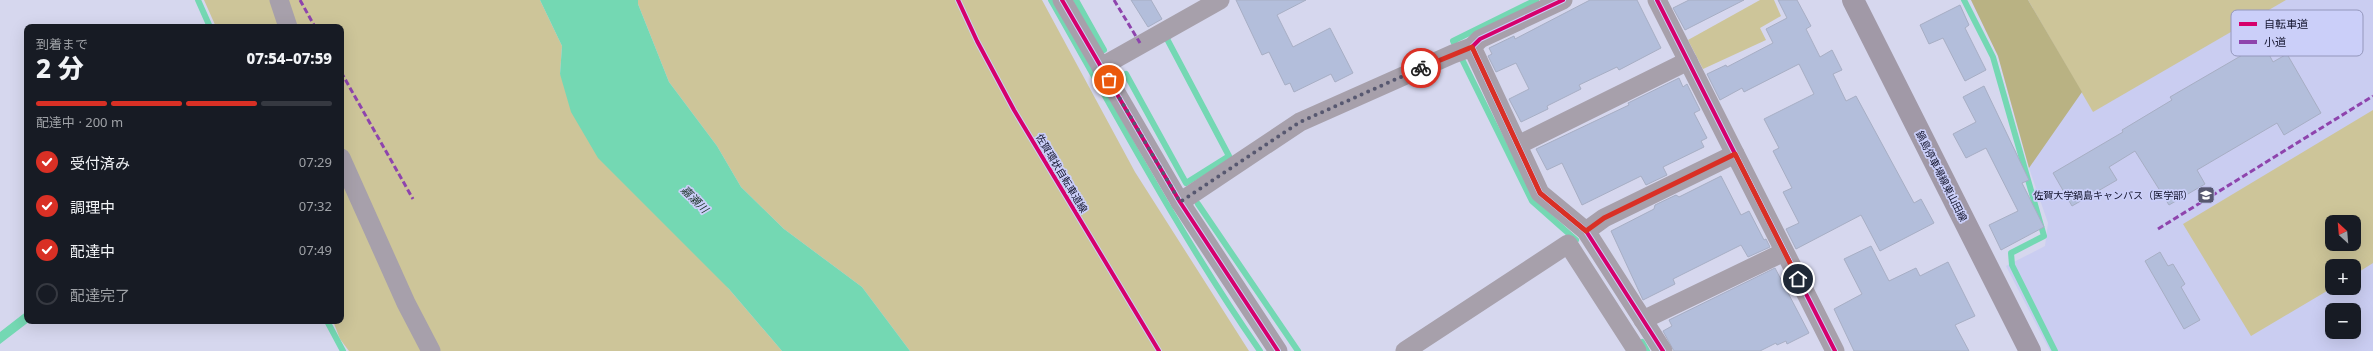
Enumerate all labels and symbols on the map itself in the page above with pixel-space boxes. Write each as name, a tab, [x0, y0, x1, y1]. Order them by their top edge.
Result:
legend	[2231, 10, 2363, 56]
text: 自転車道	[2264, 16, 2308, 31]
text: 小道	[2264, 34, 2286, 49]
courier	[1401, 48, 1441, 88]
pin	[1092, 63, 1126, 97]
street label: 鍋島停車場線東山田線	[1913, 128, 1971, 224]
street label: 佐賀環状自転車道線	[1033, 131, 1091, 215]
water label: 嘉瀬川	[678, 182, 713, 217]
school or university icon: 佐賀大学鍋島キャンパス（医学部）	[2196, 185, 2216, 205]
place label: 佐賀大学鍋島キャンパス（医学部）	[2033, 188, 2193, 202]
north arrow	[2325, 215, 2361, 251]
pin	[1781, 262, 1815, 296]

